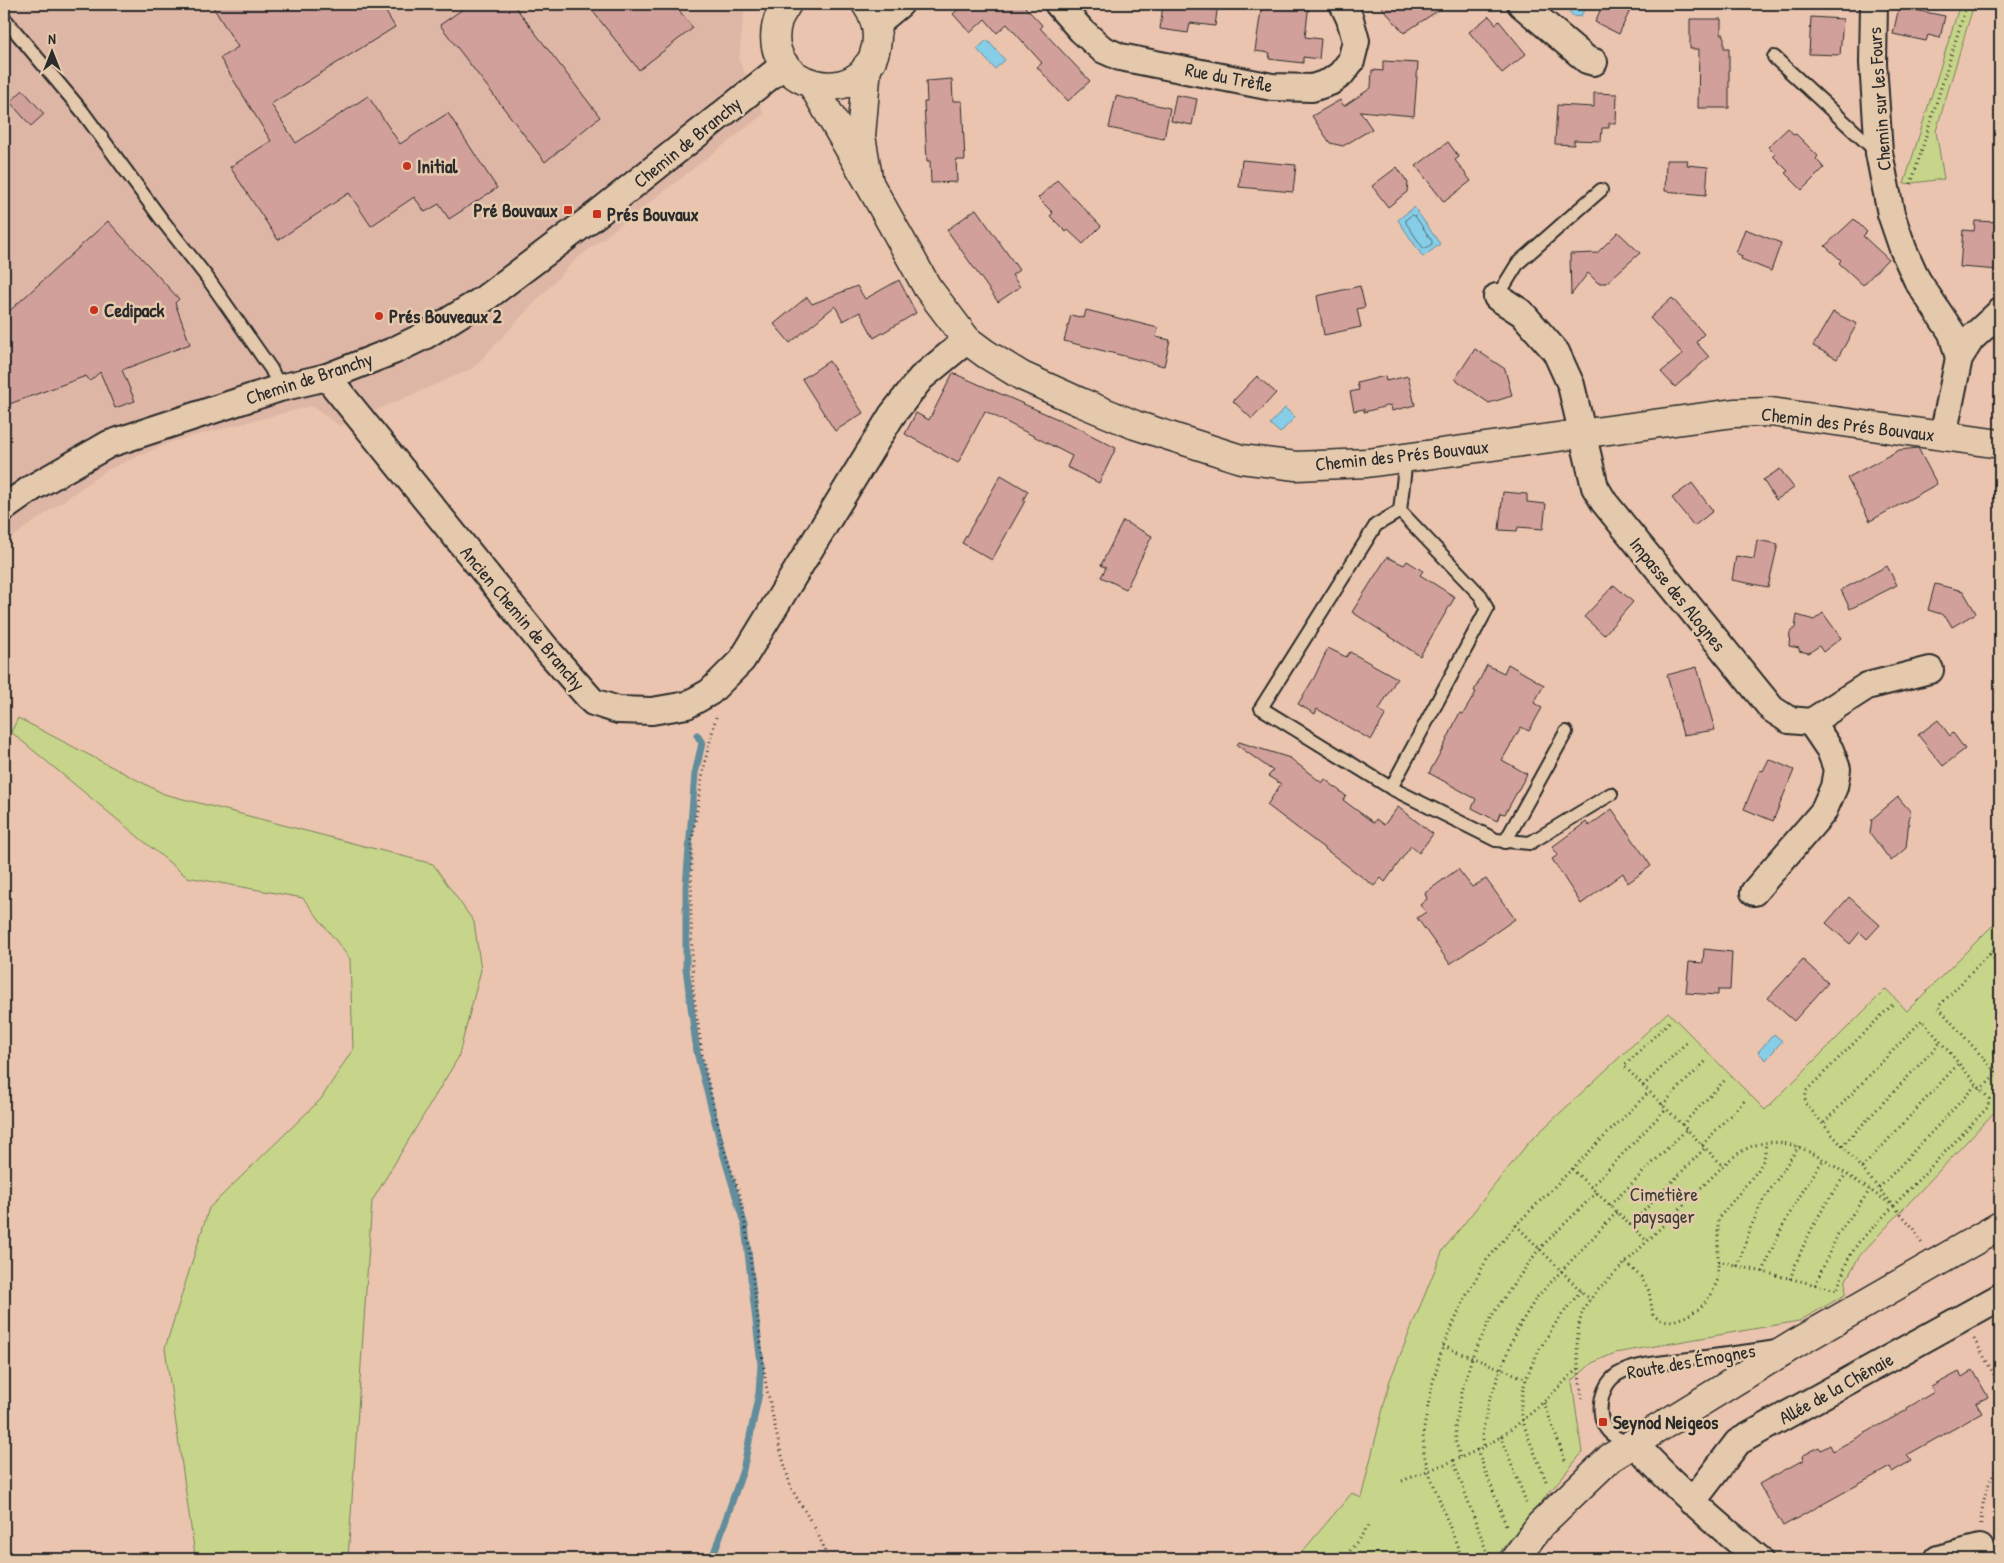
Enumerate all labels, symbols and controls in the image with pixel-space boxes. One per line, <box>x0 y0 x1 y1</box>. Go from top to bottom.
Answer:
street label: Chemin sur les Fours <box>1861 26 1897 172</box>
north arrow <box>28 28 78 78</box>
text: N <box>48 29 56 48</box>
street label: Rue du Trèfle <box>1183 56 1275 98</box>
street label: Chemin de Branchy <box>628 90 746 194</box>
place label: Initial <box>417 153 459 179</box>
marker: Initial <box>401 160 413 172</box>
place label: Pré Bouvaux <box>474 197 558 223</box>
place label: Prés Bouvaux <box>607 201 699 227</box>
marker: Pré Bouvaux <box>562 204 574 216</box>
marker: Prés Bouvaux <box>591 208 603 220</box>
place label: Cedipack <box>104 297 165 324</box>
place label: Prés Bouveaux 2 <box>389 303 502 329</box>
marker: Cedipack <box>88 304 100 316</box>
marker: Prés Bouveaux 2 <box>373 310 385 322</box>
street label: Chemin de Branchy <box>242 345 376 411</box>
street label: Chemin des Prés Bouvaux <box>1760 400 1936 448</box>
street label: Chemin des Prés Bouvaux <box>1314 433 1490 477</box>
street label: Impasse des Alognes <box>1624 531 1732 657</box>
street label: Ancien Chemin de Branchy <box>455 540 591 696</box>
park label: Cimetière paysager <box>1630 1181 1699 1229</box>
street label: Route des Émognes <box>1625 1337 1757 1385</box>
street label: Allée de la Chênaie <box>1774 1346 1898 1430</box>
place label: Seynod Neigeos <box>1613 1409 1719 1436</box>
marker: Seynod Neigeos <box>1597 1416 1609 1428</box>

